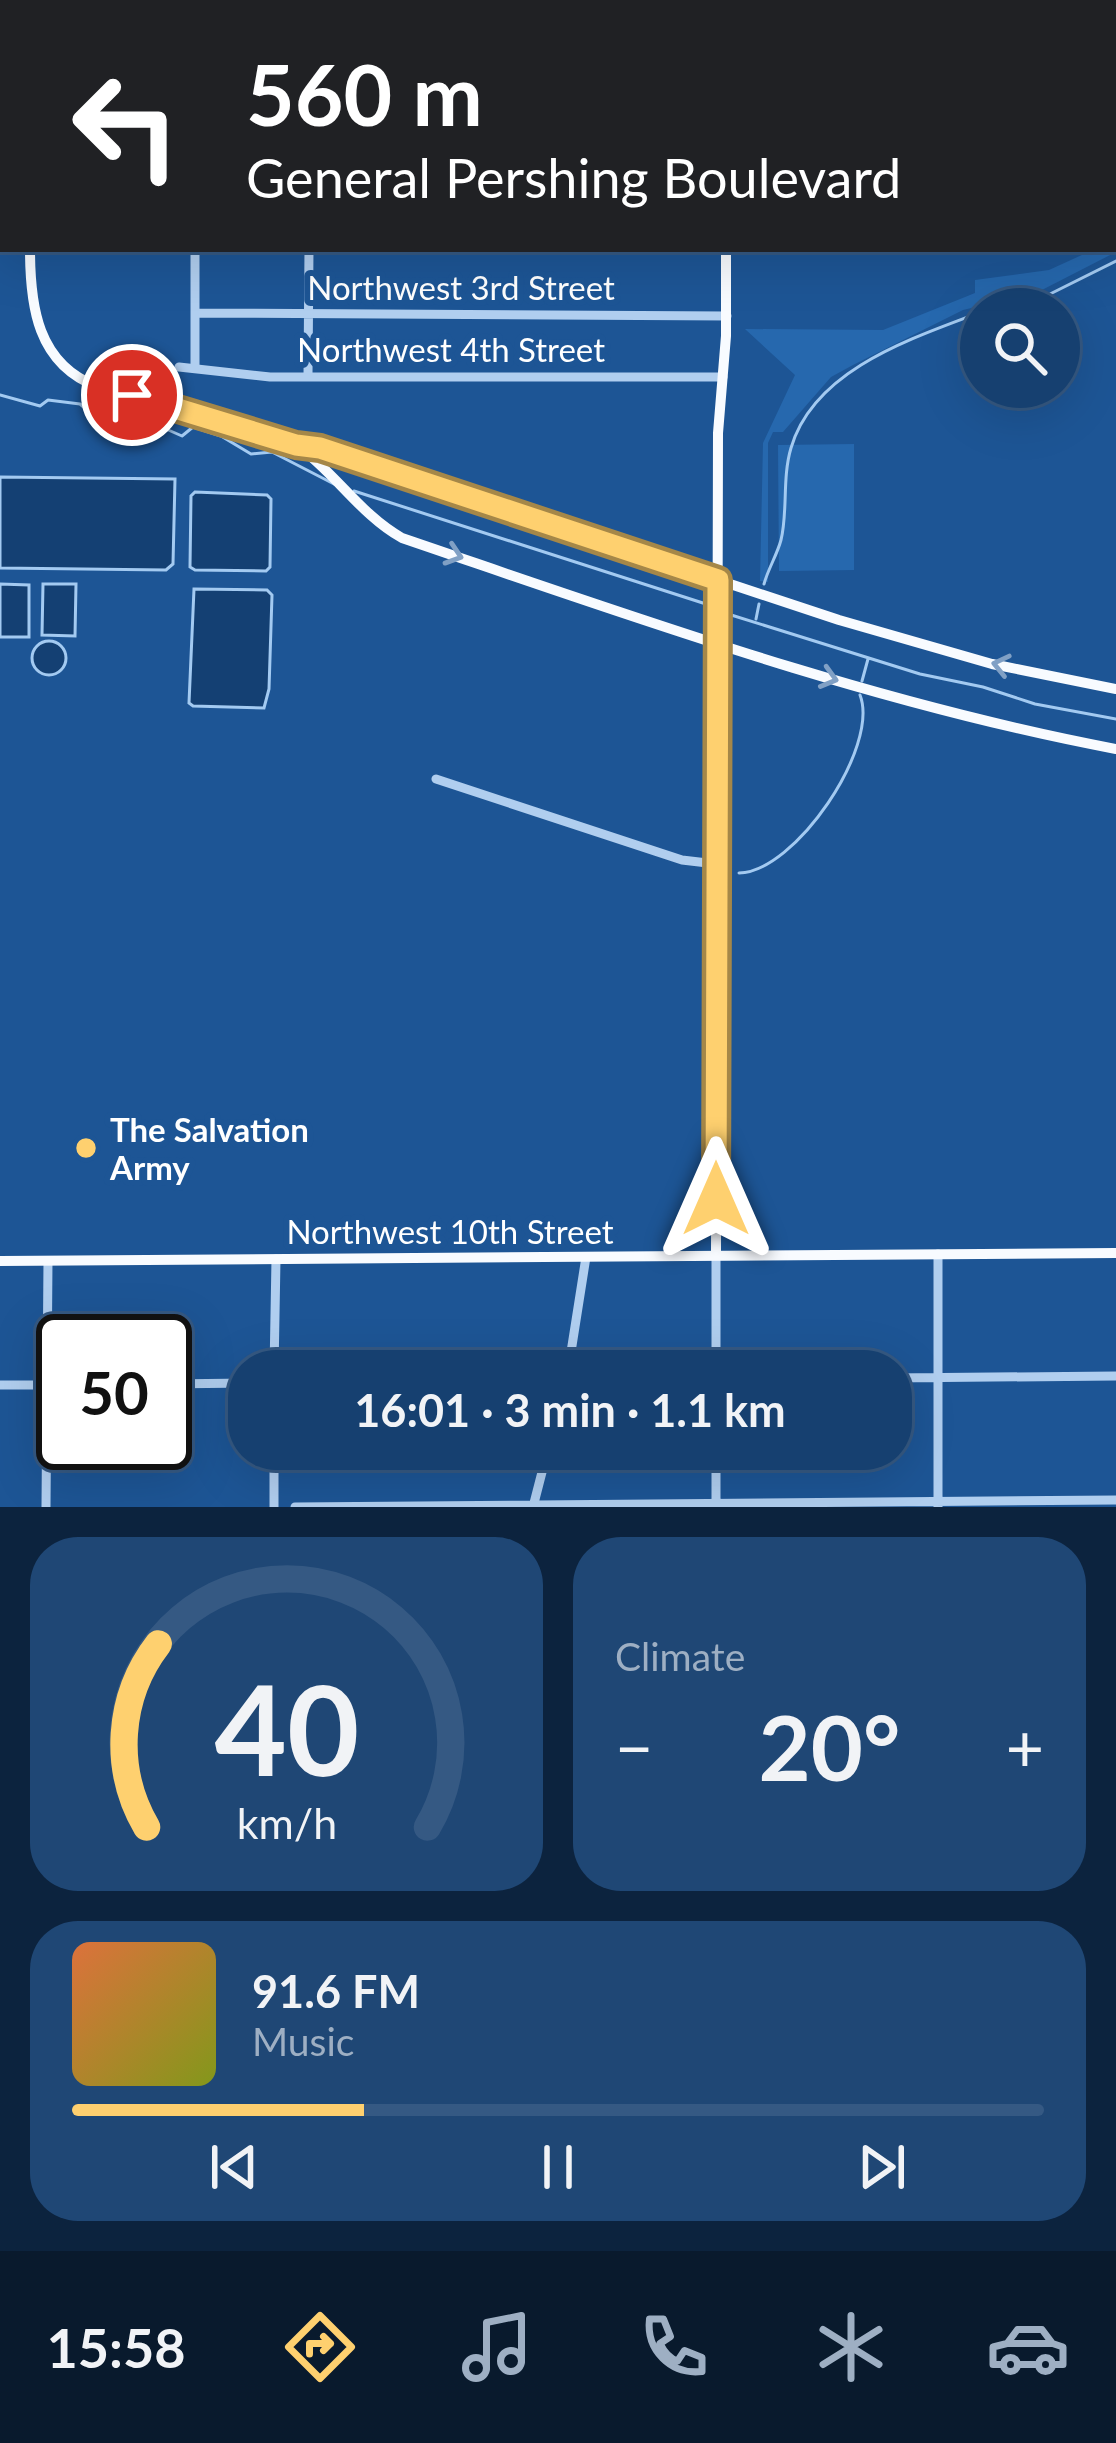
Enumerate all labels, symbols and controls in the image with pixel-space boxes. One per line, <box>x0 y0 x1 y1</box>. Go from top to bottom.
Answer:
text: 560 m <box>246 43 483 144</box>
icon: left <box>48 48 204 204</box>
text: General Pershing Boulevard <box>246 145 901 210</box>
street label: Northwest 3rd Street <box>307 267 615 307</box>
map controls <box>960 288 1080 408</box>
button: search <box>960 288 1080 408</box>
street label: Northwest 4th Street <box>297 329 605 369</box>
pin <box>81 344 183 446</box>
icon: arrive <box>99 362 165 428</box>
one-way arrow <box>442 541 463 565</box>
one-way arrow <box>992 654 1012 679</box>
one-way arrow <box>818 664 839 689</box>
place label: The Salvation Army <box>109 1109 309 1187</box>
marker: The Salvation Army <box>73 1135 99 1161</box>
position arrow <box>653 1136 779 1262</box>
street label: Northwest 10th Street <box>286 1211 614 1251</box>
speed limit sign: 50 <box>36 1314 192 1470</box>
text: 16:01 · 3 min · 1.1 km <box>354 1383 786 1437</box>
text: Climate <box>615 1633 745 1679</box>
text: 40 <box>214 1653 359 1803</box>
text: 20° <box>759 1692 900 1800</box>
text: − <box>615 1707 653 1786</box>
text: + <box>1006 1707 1044 1786</box>
text: km/h <box>236 1797 337 1848</box>
text: 91.6 FM <box>252 1964 420 2018</box>
text: Music <box>252 2018 354 2064</box>
icon: previous <box>201 2134 267 2200</box>
icon: pause <box>525 2134 591 2200</box>
icon: next <box>849 2134 915 2200</box>
icon: directions <box>278 2305 362 2389</box>
icon: music <box>455 2305 539 2389</box>
icon: phone <box>632 2305 716 2389</box>
icon: climate <box>809 2305 893 2389</box>
icon: car <box>986 2305 1070 2389</box>
text: 15:58 <box>46 2315 186 2380</box>

